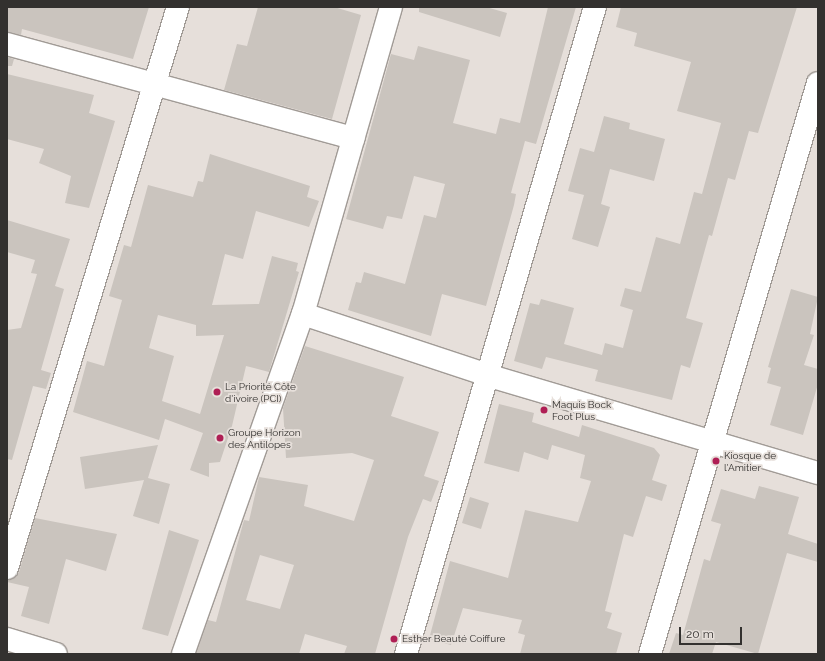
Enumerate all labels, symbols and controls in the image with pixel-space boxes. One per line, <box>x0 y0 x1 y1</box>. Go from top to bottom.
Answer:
place label: La Priorité Côte d'ivoire (PCI) <box>225 380 296 404</box>
marker: La Priorité Côte d'ivoire (PCI) <box>212 387 222 397</box>
place label: Maquis Bock Foot Plus <box>552 398 611 422</box>
marker: Maquis Bock Foot Plus <box>539 405 549 415</box>
place label: Groupe Horizon des Antilopes <box>228 426 301 450</box>
marker: Groupe Horizon des Antilopes <box>215 433 225 443</box>
place label: Kiosque de l'Amitier <box>724 449 776 472</box>
marker: Kiosque de l'Amitier <box>711 456 721 466</box>
scale bar <box>681 619 744 645</box>
text: 20 m <box>686 627 714 641</box>
place label: Esther Beauté Coiffure <box>402 633 506 645</box>
marker: Esther Beauté Coiffure <box>389 634 399 644</box>

